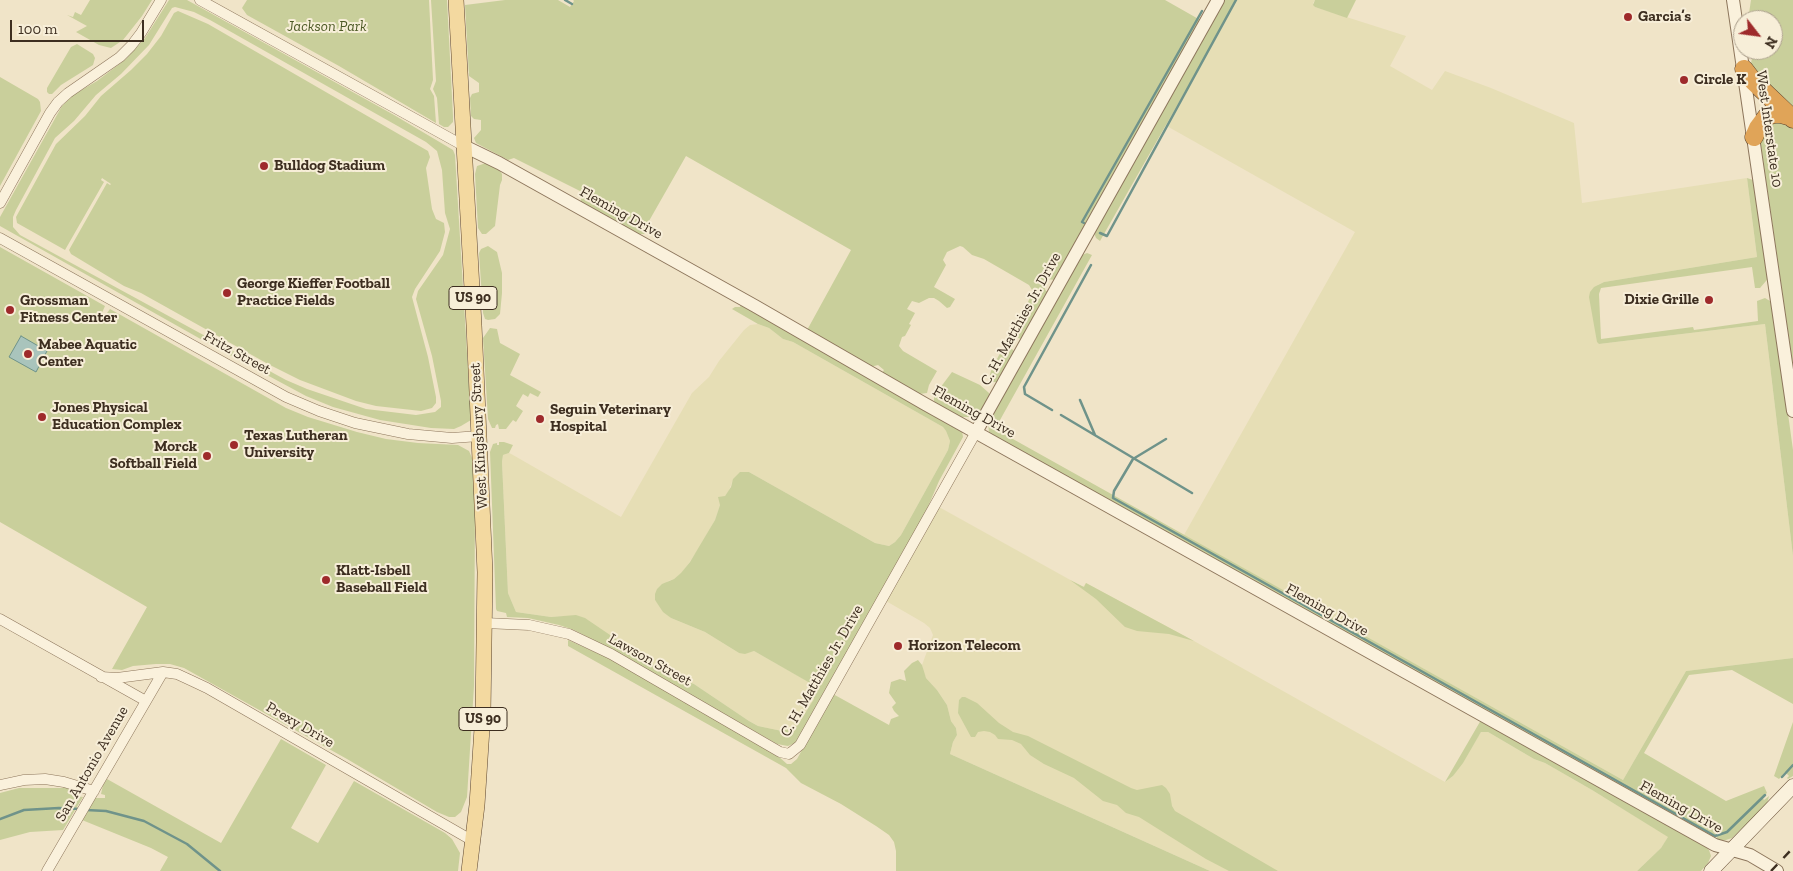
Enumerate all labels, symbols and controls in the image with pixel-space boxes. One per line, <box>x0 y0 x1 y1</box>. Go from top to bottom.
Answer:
place label: Garcia’s <box>1638 8 1691 26</box>
scale bar <box>12 10 146 42</box>
north arrow <box>1733 10 1783 60</box>
marker: Garcia’s <box>1622 11 1634 23</box>
park label: Jackson Park <box>287 18 367 36</box>
text: 100 m <box>18 20 57 38</box>
text: N <box>1761 33 1781 51</box>
street label: West Interstate 10 <box>1752 69 1786 189</box>
place label: Circle K <box>1694 71 1746 89</box>
marker: Circle K <box>1678 74 1690 86</box>
place label: Bulldog Stadium <box>274 157 385 175</box>
marker: Bulldog Stadium <box>258 160 270 172</box>
street label: Fleming Drive <box>576 183 666 243</box>
street label: C. H. Matthies Jr. Drive <box>977 249 1065 389</box>
place label: George Kieffer Football Practice Fields <box>237 275 390 310</box>
road number: US 90 <box>449 286 497 310</box>
marker: George Kieffer Football Practice Fields <box>221 287 233 299</box>
place label: Dixie Grille <box>1624 291 1699 309</box>
place label: Grossman Fitness Center <box>20 292 117 327</box>
marker: Dixie Grille <box>1703 294 1715 306</box>
marker: Grossman Fitness Center <box>4 304 16 316</box>
street label: Fritz Street <box>200 327 274 379</box>
place label: Mabee Aquatic Center <box>38 336 137 371</box>
marker: Mabee Aquatic Center <box>22 348 34 360</box>
street label: West Kingsbury Street <box>466 362 492 510</box>
street label: Fleming Drive <box>929 382 1019 442</box>
place label: Jones Physical Education Complex <box>52 399 182 434</box>
place label: Seguin Veterinary Hospital <box>550 401 671 436</box>
marker: Jones Physical Education Complex <box>36 411 48 423</box>
marker: Seguin Veterinary Hospital <box>534 413 546 425</box>
place label: Texas Lutheran University <box>244 427 348 462</box>
place label: Morck Softball Field <box>109 438 197 473</box>
marker: Texas Lutheran University <box>228 439 240 451</box>
marker: Morck Softball Field <box>201 450 213 462</box>
place label: Klatt-Isbell Baseball Field <box>336 562 427 597</box>
marker: Klatt-Isbell Baseball Field <box>320 574 332 586</box>
street label: Fleming Drive <box>1282 580 1372 640</box>
street label: C. H. Matthies Jr. Drive <box>777 602 867 740</box>
street label: Lawson Street <box>605 630 695 690</box>
place label: Horizon Telecom <box>908 637 1021 655</box>
marker: Horizon Telecom <box>892 640 904 652</box>
street label: Prexy Drive <box>263 698 337 752</box>
street label: San Antonio Avenue <box>52 703 132 825</box>
road number: US 90 <box>459 708 507 731</box>
street label: Fleming Drive <box>1636 777 1726 837</box>

